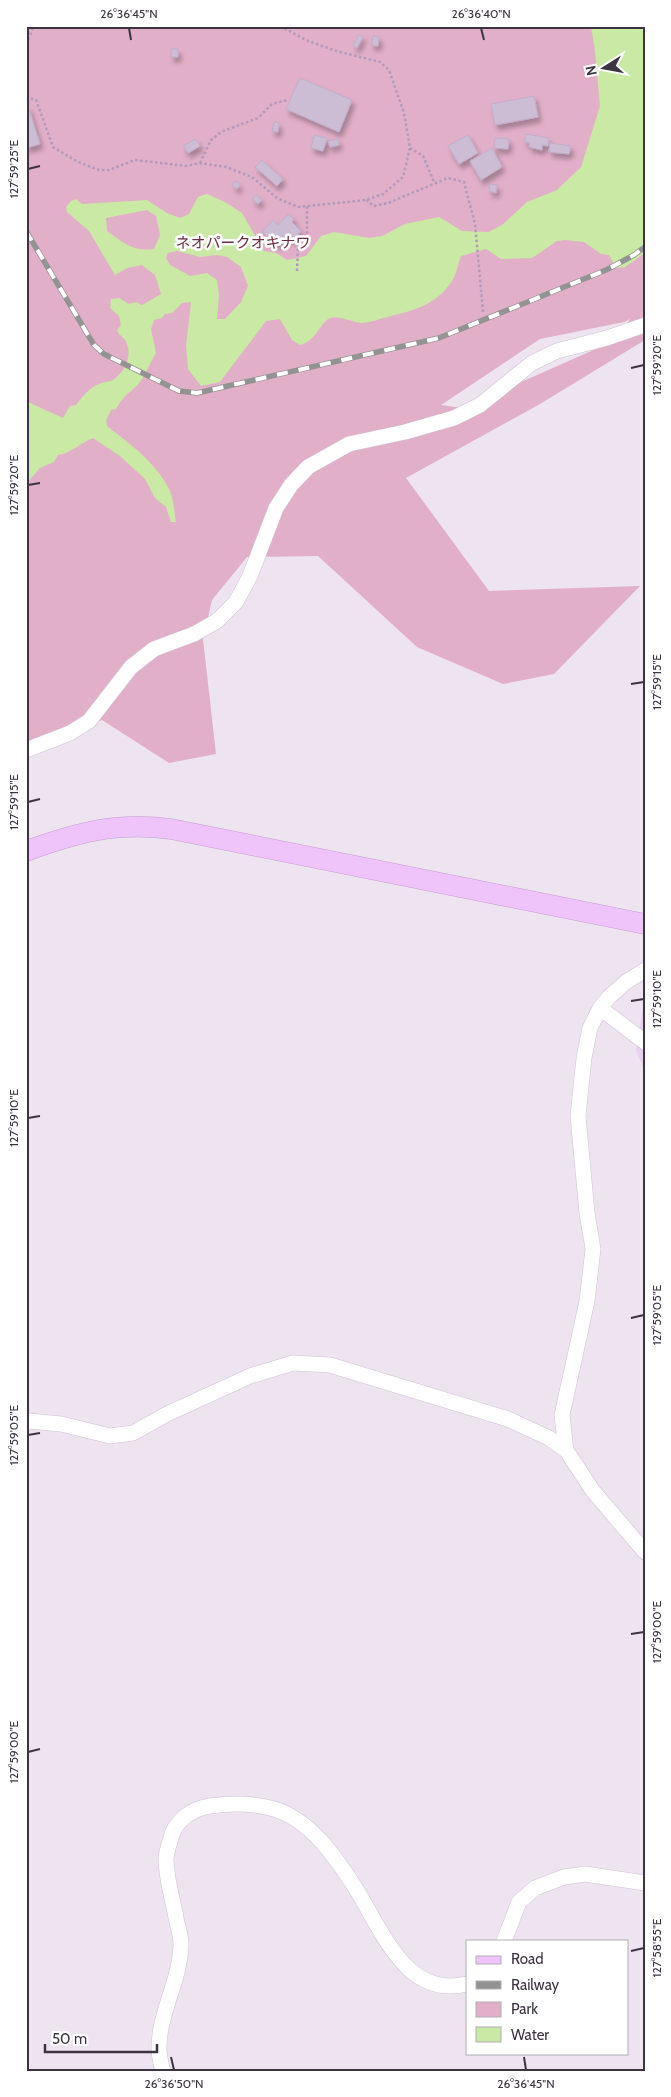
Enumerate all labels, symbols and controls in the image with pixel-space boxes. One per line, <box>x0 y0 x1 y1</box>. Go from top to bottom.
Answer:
text: 26°36'45"N <box>100 6 158 21</box>
text: 26°36'40"N <box>451 6 511 21</box>
north arrow <box>578 42 628 92</box>
text: N <box>581 64 601 77</box>
text: 127°59'25"E <box>6 139 21 198</box>
park label: ネオパークオキナワ <box>175 234 311 252</box>
text: 127°59'20"E <box>649 335 664 395</box>
text: 127°59'20"E <box>6 455 21 515</box>
text: 127°59'15"E <box>649 654 664 710</box>
text: 127°59'15"E <box>6 774 21 830</box>
text: 127°59'10"E <box>649 970 664 1028</box>
text: 127°59'10"E <box>6 1089 21 1147</box>
text: 127°59'05"E <box>649 1284 664 1345</box>
text: 127°59'05"E <box>6 1404 21 1465</box>
text: 127°59'00"E <box>649 1600 664 1663</box>
text: 127°59'00"E <box>6 1720 21 1783</box>
text: 127°58'55"E <box>649 1918 664 1978</box>
legend <box>466 1940 628 2054</box>
text: Road <box>511 1950 544 1968</box>
text: Railway <box>511 1976 560 1994</box>
text: Park <box>511 2000 538 2018</box>
scale bar <box>45 2022 158 2054</box>
text: Water <box>511 2026 549 2044</box>
text: 50 m <box>52 2030 87 2048</box>
text: 26°36'50"N <box>144 2076 204 2091</box>
text: 26°36'45"N <box>497 2076 555 2091</box>

